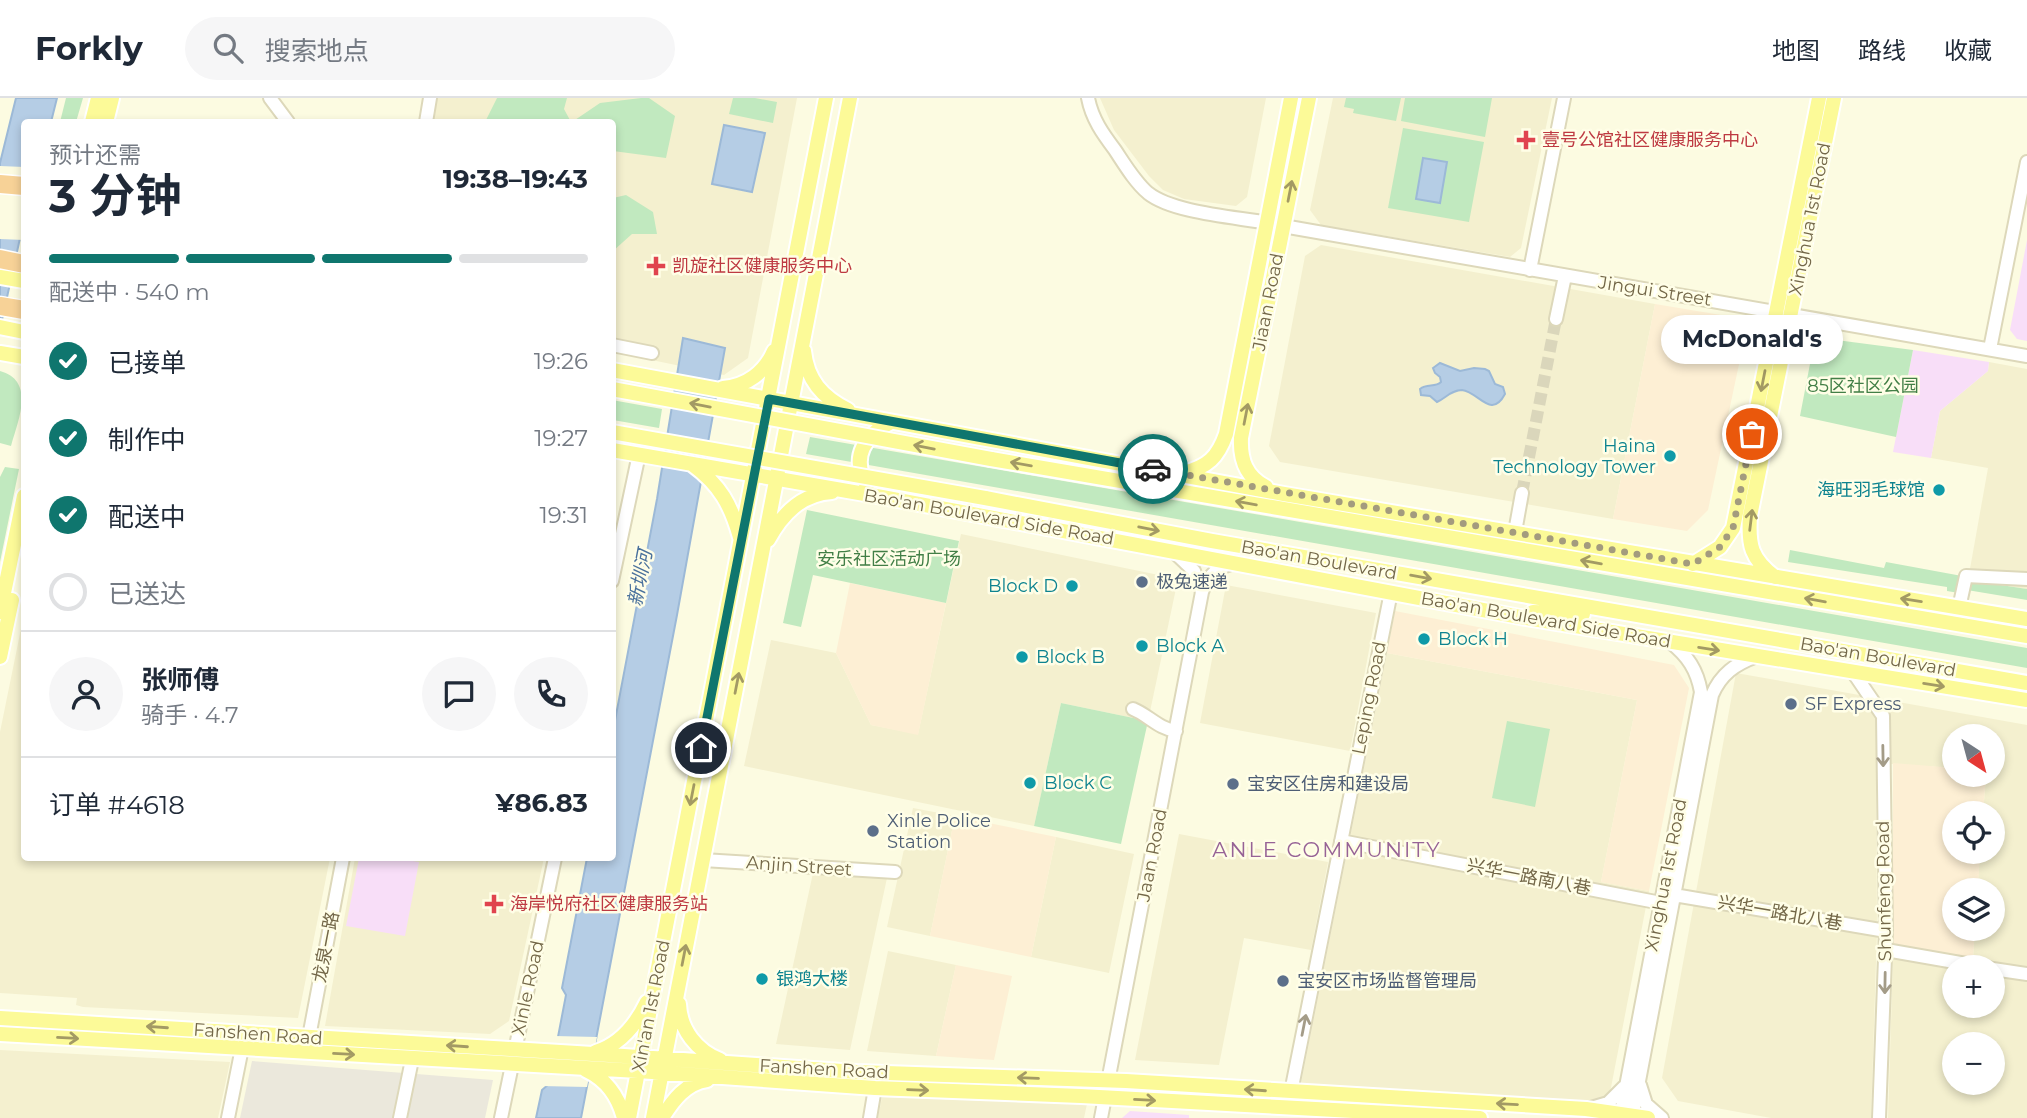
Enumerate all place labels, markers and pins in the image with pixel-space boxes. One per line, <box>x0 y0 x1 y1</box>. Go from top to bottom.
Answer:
place label: 壹号公馆社区健康服务中心 <box>1542 129 1758 151</box>
marker: 壹号公馆社区健康服务中心 <box>1516 130 1536 150</box>
place label: 凯旋社区健康服务中心 <box>672 255 852 277</box>
marker: 凯旋社区健康服务中心 <box>646 256 666 276</box>
callout: McDonald's <box>1661 315 1843 364</box>
pin <box>1722 404 1782 464</box>
place label: Haina Technology Tower <box>1493 435 1656 478</box>
marker: Haina Technology Tower <box>1662 448 1678 464</box>
place label: 海旺羽毛球馆 <box>1817 479 1925 501</box>
marker: 海旺羽毛球馆 <box>1931 482 1947 498</box>
place label: 极兔速递 <box>1156 571 1228 593</box>
marker: 极兔速递 <box>1134 574 1150 590</box>
place label: Block D <box>988 575 1058 597</box>
marker: Block D <box>1064 578 1080 594</box>
place label: Block H <box>1438 628 1508 650</box>
marker: Block H <box>1416 631 1432 647</box>
place label: Block A <box>1156 635 1224 657</box>
marker: Block A <box>1134 638 1150 654</box>
place label: Block B <box>1036 646 1105 668</box>
marker: Block B <box>1014 649 1030 665</box>
place label: SF Express <box>1805 693 1901 715</box>
marker: SF Express <box>1783 696 1799 712</box>
pin <box>671 718 731 778</box>
place label: Block C <box>1044 772 1112 794</box>
place label: 宝安区住房和建设局 <box>1247 773 1409 795</box>
marker: Block C <box>1022 775 1038 791</box>
marker: 宝安区住房和建设局 <box>1225 776 1241 792</box>
place label: Xinle Police Station <box>887 810 991 853</box>
marker: Xinle Police Station <box>865 823 881 839</box>
place label: 海岸悦府社区健康服务站 <box>510 893 708 915</box>
marker: 海岸悦府社区健康服务站 <box>484 894 504 914</box>
place label: 银鸿大楼 <box>776 968 848 990</box>
place label: 宝安区市场监督管理局 <box>1297 970 1477 992</box>
marker: 银鸿大楼 <box>754 971 770 987</box>
marker: 宝安区市场监督管理局 <box>1275 973 1291 989</box>

